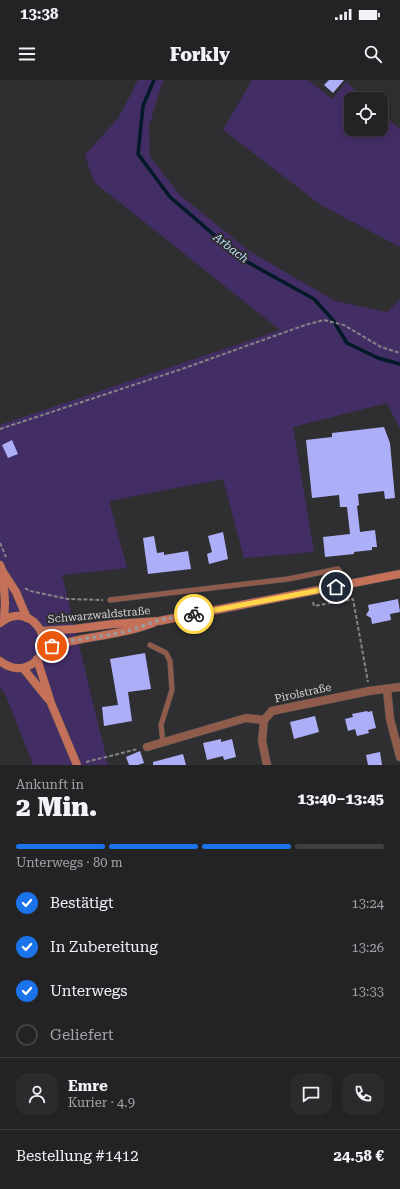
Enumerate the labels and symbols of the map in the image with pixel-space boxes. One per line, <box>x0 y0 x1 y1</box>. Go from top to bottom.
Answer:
water label: Arbach <box>210 229 251 266</box>
pin <box>319 570 353 604</box>
courier <box>174 594 214 634</box>
street label: Schwarzwaldstraße <box>47 604 151 626</box>
pin <box>35 629 69 663</box>
street label: Pirolstraße <box>273 681 333 705</box>

